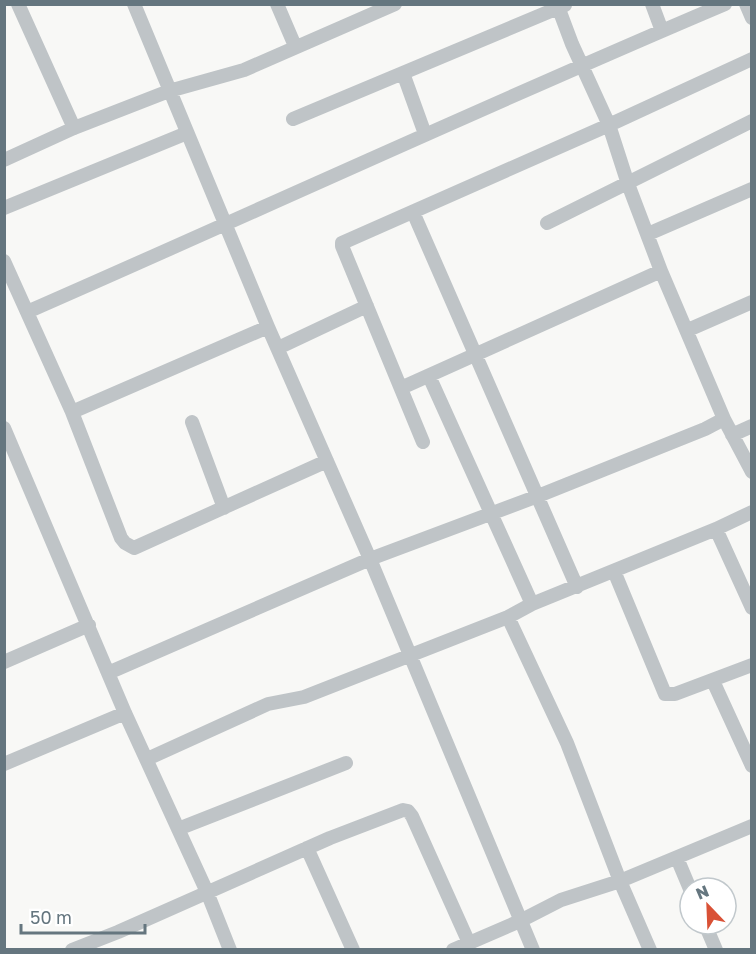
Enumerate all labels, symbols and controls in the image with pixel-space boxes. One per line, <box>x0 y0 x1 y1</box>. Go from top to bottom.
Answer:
north arrow <box>678 876 738 936</box>
text: N <box>693 881 712 904</box>
scale bar <box>21 897 146 935</box>
text: 50 m <box>30 906 72 928</box>

